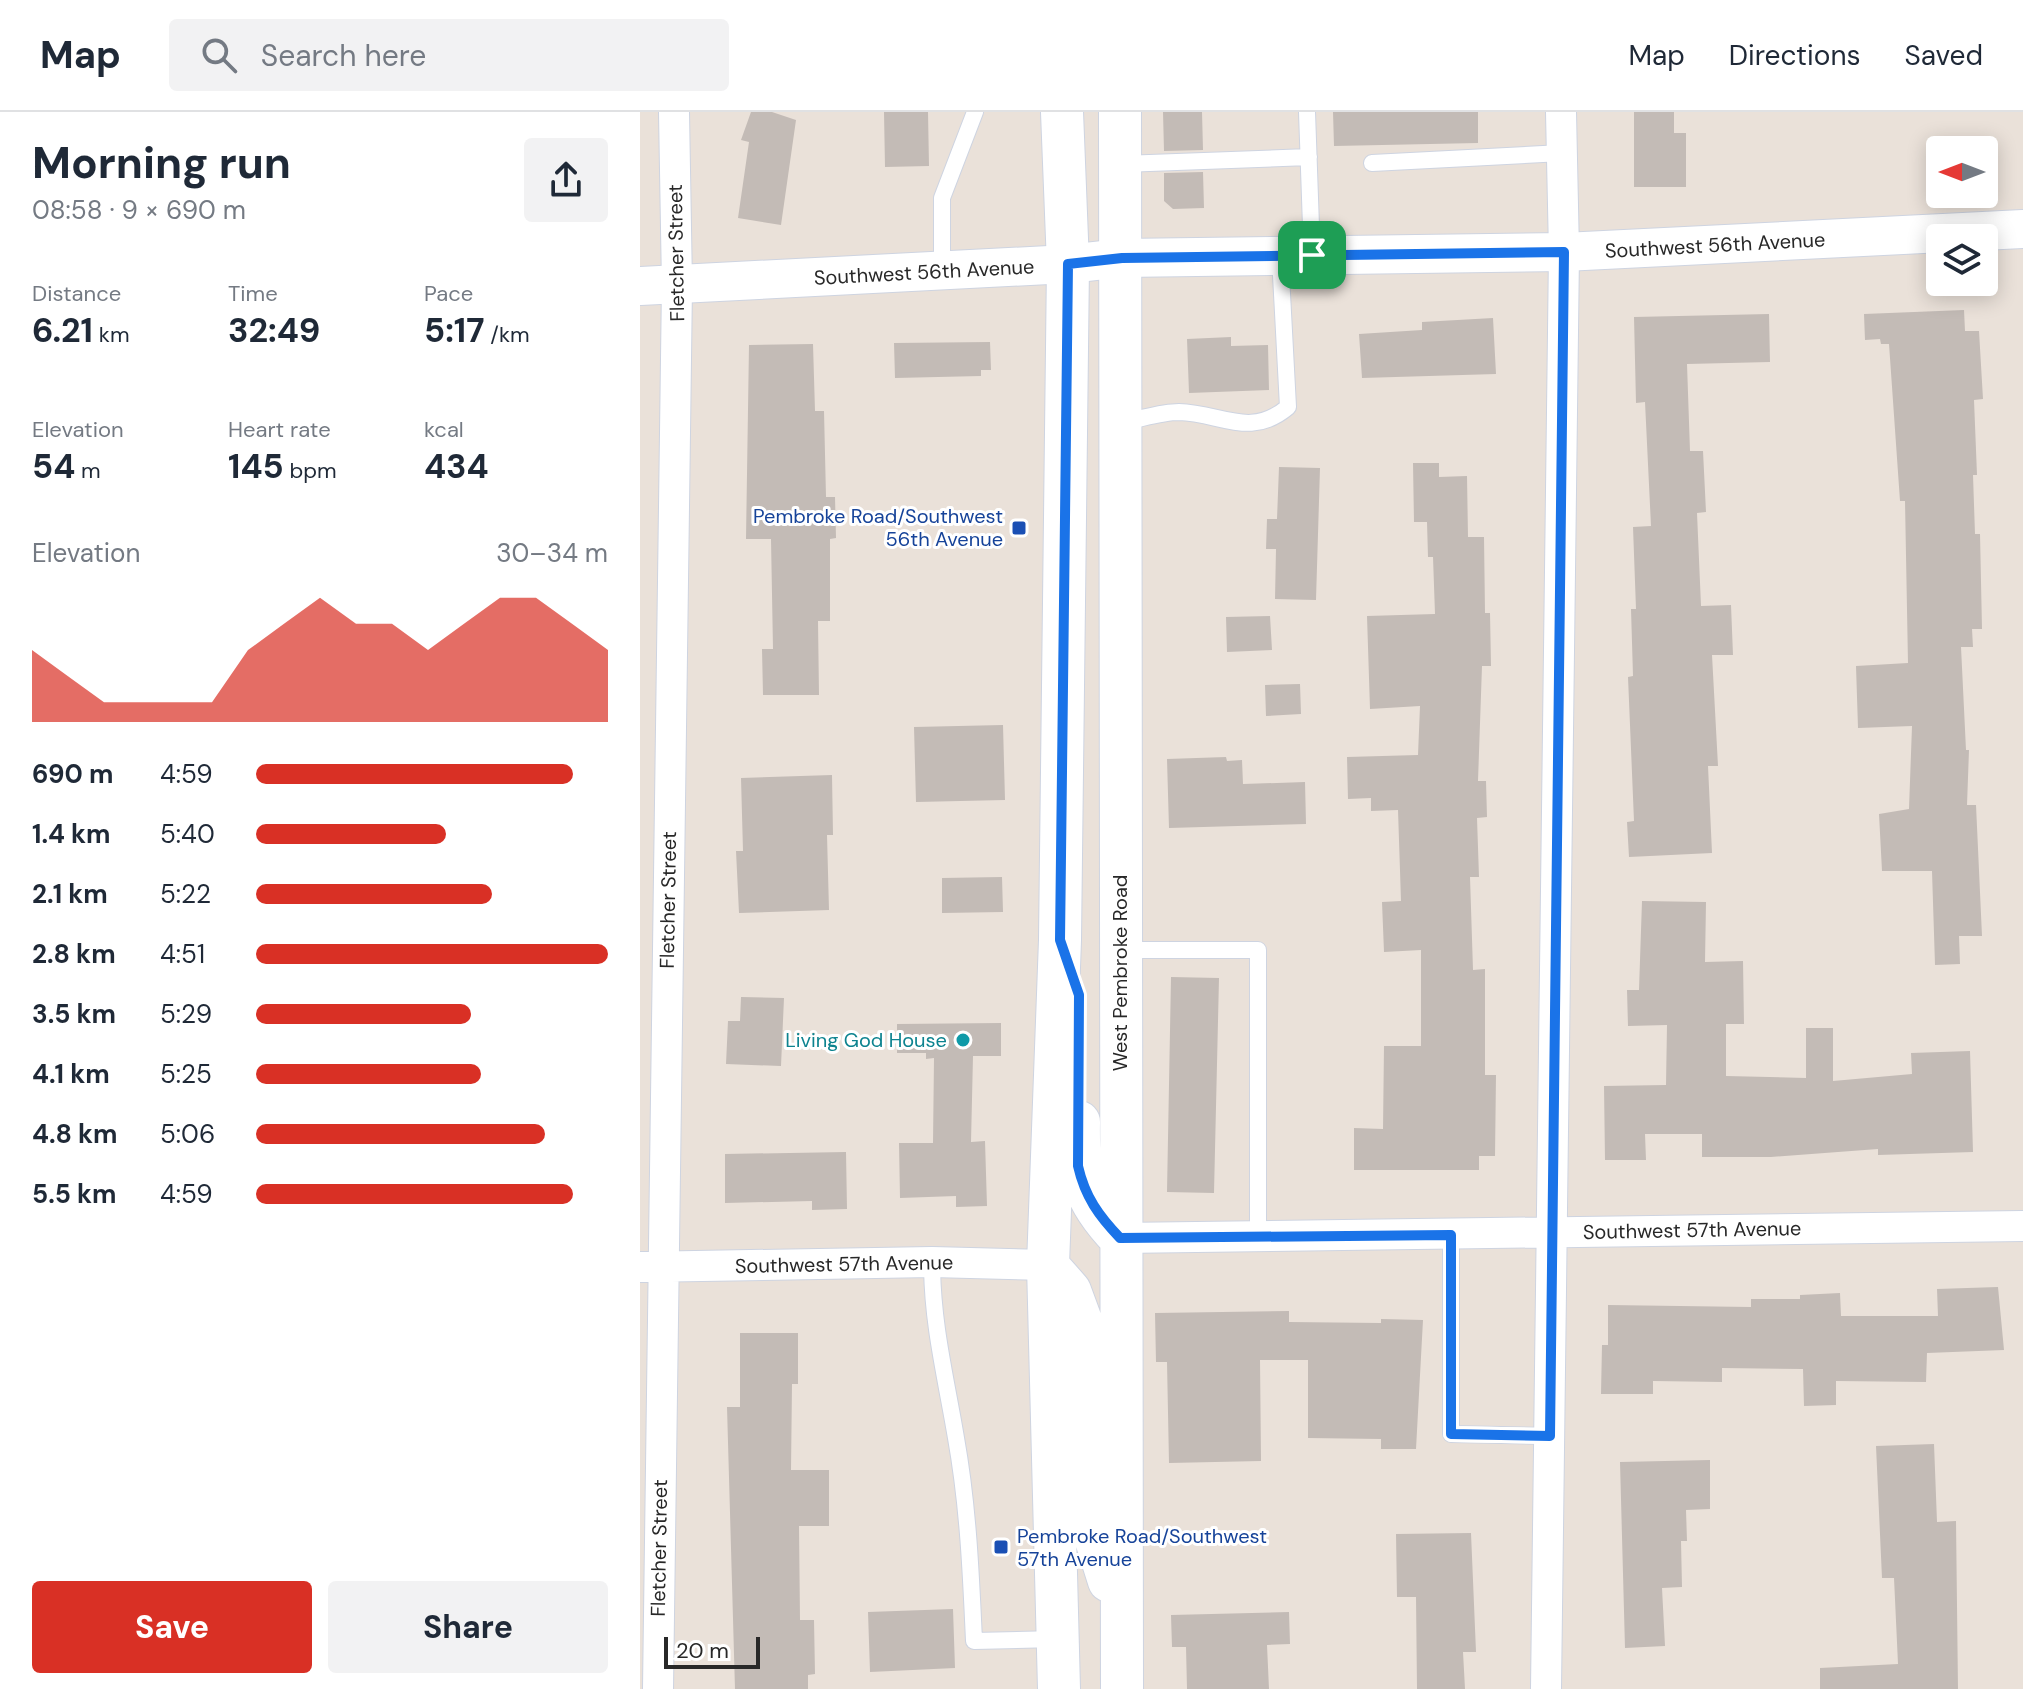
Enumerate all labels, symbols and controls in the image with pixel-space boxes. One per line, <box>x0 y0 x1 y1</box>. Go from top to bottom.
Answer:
search box <box>169 19 729 91</box>
text: Map <box>40 30 121 80</box>
icon: search <box>197 33 241 77</box>
text: Search here <box>261 36 426 75</box>
text: Map <box>1628 37 1685 74</box>
text: Directions <box>1729 37 1861 74</box>
text: Saved <box>1905 37 1983 74</box>
text: Morning run <box>32 134 291 192</box>
north arrow <box>1926 136 1998 208</box>
map controls <box>1926 136 1998 296</box>
button: share <box>524 138 608 222</box>
street label: Fletcher Street <box>662 184 690 322</box>
text: 08:58 · 9 × 690 m <box>32 193 246 227</box>
pin <box>1278 221 1346 289</box>
button: layers <box>1926 224 1998 296</box>
street label: Southwest 56th Avenue <box>1604 226 1826 264</box>
icon: arrive <box>1290 233 1334 277</box>
street label: Southwest 56th Avenue <box>813 253 1035 291</box>
text: Distance <box>32 279 121 308</box>
text: Time <box>228 279 278 308</box>
text: Pace <box>424 279 473 308</box>
text: 6.21 <box>32 308 93 353</box>
text: 32:49 <box>228 308 320 353</box>
text: 5:17 <box>424 308 484 353</box>
text: km <box>93 320 130 349</box>
text: /km <box>484 320 530 349</box>
text: Elevation <box>32 415 124 444</box>
text: Heart rate <box>228 415 331 444</box>
text: kcal <box>424 415 464 444</box>
text: 54 <box>32 444 75 489</box>
text: 145 <box>228 444 284 489</box>
text: 434 <box>424 444 489 489</box>
text: m <box>75 456 101 485</box>
text: bpm <box>284 456 337 485</box>
place label: Pembroke Road/Southwest 56th Avenue <box>753 503 1003 552</box>
marker: Pembroke Road/Southwest 56th Avenue <box>1010 519 1028 537</box>
text: Elevation <box>32 536 140 570</box>
text: 30–34 m <box>496 536 608 570</box>
text: 690 m <box>32 757 113 791</box>
text: 4:59 <box>160 757 212 791</box>
text: 1.4 km <box>32 817 111 851</box>
text: 5:40 <box>160 817 215 851</box>
street label: Fletcher Street <box>654 831 682 969</box>
street label: West Pembroke Road <box>1107 875 1133 1071</box>
text: 2.1 km <box>32 877 108 911</box>
text: 5:22 <box>160 877 211 911</box>
text: 2.8 km <box>32 937 116 971</box>
text: 4:51 <box>160 937 205 971</box>
text: 3.5 km <box>32 997 116 1031</box>
text: 5:29 <box>160 997 212 1031</box>
place label: Living God House <box>785 1027 947 1053</box>
marker: Living God House <box>954 1031 972 1049</box>
text: 4.1 km <box>32 1057 110 1091</box>
text: 5:25 <box>160 1057 212 1091</box>
text: 4.8 km <box>32 1117 118 1151</box>
text: 5:06 <box>160 1117 215 1151</box>
text: 5.5 km <box>32 1177 117 1211</box>
text: 4:59 <box>160 1177 212 1211</box>
street label: Southwest 57th Avenue <box>1583 1215 1801 1245</box>
street label: Southwest 57th Avenue <box>735 1249 953 1279</box>
street label: Fletcher Street <box>645 1479 673 1617</box>
place label: Pembroke Road/Southwest 57th Avenue <box>1017 1523 1267 1572</box>
marker: Pembroke Road/Southwest 57th Avenue <box>992 1538 1010 1556</box>
button: Save <box>32 1581 312 1673</box>
button: Share <box>328 1581 608 1673</box>
scale bar <box>664 1633 760 1669</box>
text: 20 m <box>676 1636 729 1665</box>

